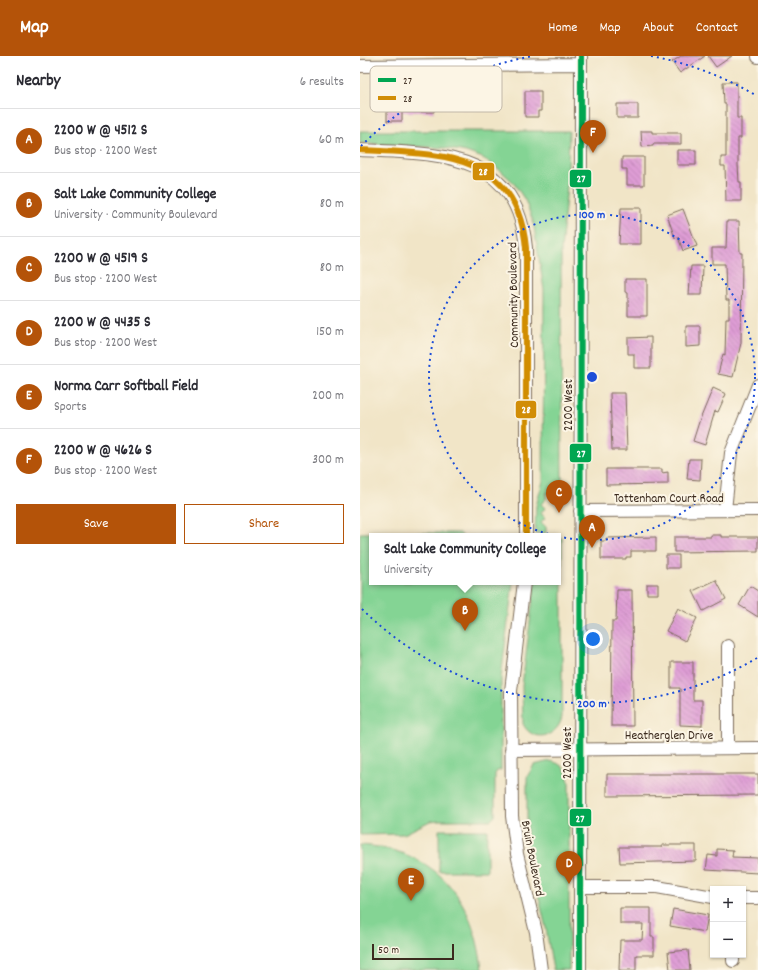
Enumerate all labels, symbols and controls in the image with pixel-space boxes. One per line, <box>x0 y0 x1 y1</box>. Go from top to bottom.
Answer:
text: Map <box>20 15 49 42</box>
text: Home <box>548 18 577 38</box>
text: Map <box>599 18 621 38</box>
text: About <box>643 18 674 38</box>
text: Contact <box>696 18 738 38</box>
legend <box>370 66 502 112</box>
text: Nearby <box>16 70 60 94</box>
text: 6 results <box>300 73 344 92</box>
text: 27 <box>403 74 412 90</box>
text: 28 <box>403 92 412 108</box>
text: 2200 W @ 4512 S <box>54 120 147 142</box>
pin: F <box>580 120 606 153</box>
text: A <box>25 131 33 150</box>
text: 60 m <box>319 131 344 150</box>
text: Bus stop · 2200 West <box>54 142 157 161</box>
line badge: 28 <box>472 162 495 181</box>
text: 28 <box>478 165 488 181</box>
line badge: 27 <box>569 169 592 188</box>
text: 27 <box>576 172 586 188</box>
text: Salt Lake Community College <box>54 184 216 206</box>
text: B <box>26 195 32 214</box>
text: 80 m <box>320 195 344 214</box>
text: University · Community Boulevard <box>54 206 217 225</box>
text: 100 m <box>579 207 605 224</box>
street label: Community Boulevard <box>504 242 525 348</box>
text: 2200 W @ 4519 S <box>54 248 148 270</box>
text: C <box>26 259 32 278</box>
text: 80 m <box>320 259 344 278</box>
text: Bus stop · 2200 West <box>54 270 157 289</box>
text: 2200 W @ 4435 S <box>54 312 151 334</box>
text: D <box>26 323 32 342</box>
text: 150 m <box>316 323 344 342</box>
text: Bus stop · 2200 West <box>54 334 157 353</box>
centre of rings <box>585 370 599 384</box>
text: Norma Carr Softball Field <box>54 376 198 398</box>
street label: 2200 West <box>560 379 579 431</box>
text: E <box>26 387 32 406</box>
text: 200 m <box>312 387 344 406</box>
text: Sports <box>54 398 87 417</box>
line badge: 28 <box>515 400 537 419</box>
text: 28 <box>521 403 531 419</box>
text: 2200 W @ 4626 S <box>54 440 152 462</box>
line badge: 27 <box>569 443 592 463</box>
text: 27 <box>576 447 586 463</box>
text: F <box>26 451 32 470</box>
text: 300 m <box>312 451 344 470</box>
text: Bus stop · 2200 West <box>54 462 157 481</box>
pin: C <box>546 480 572 513</box>
street label: Tottenham Court Road <box>614 490 724 509</box>
button: Save <box>16 504 176 544</box>
button: Share <box>184 504 344 544</box>
pin: A <box>579 515 605 548</box>
popup <box>369 533 561 585</box>
text: Salt Lake Community College <box>384 539 546 561</box>
text: University <box>384 561 432 580</box>
pin: B <box>452 598 478 631</box>
your location <box>583 629 603 649</box>
text: 200 m <box>577 696 607 713</box>
street label: 2200 West <box>559 727 578 779</box>
street label: Heatherglen Drive <box>625 727 713 746</box>
line badge: 27 <box>569 808 592 827</box>
text: 27 <box>575 812 585 828</box>
street label: Bruin Boulevard <box>515 819 548 898</box>
pin: D <box>556 851 582 884</box>
pin: E <box>398 868 424 901</box>
map controls <box>710 886 746 958</box>
button: + <box>710 886 746 922</box>
button: − <box>710 922 746 958</box>
scale bar <box>372 942 454 961</box>
text: 50 m <box>378 943 399 959</box>

